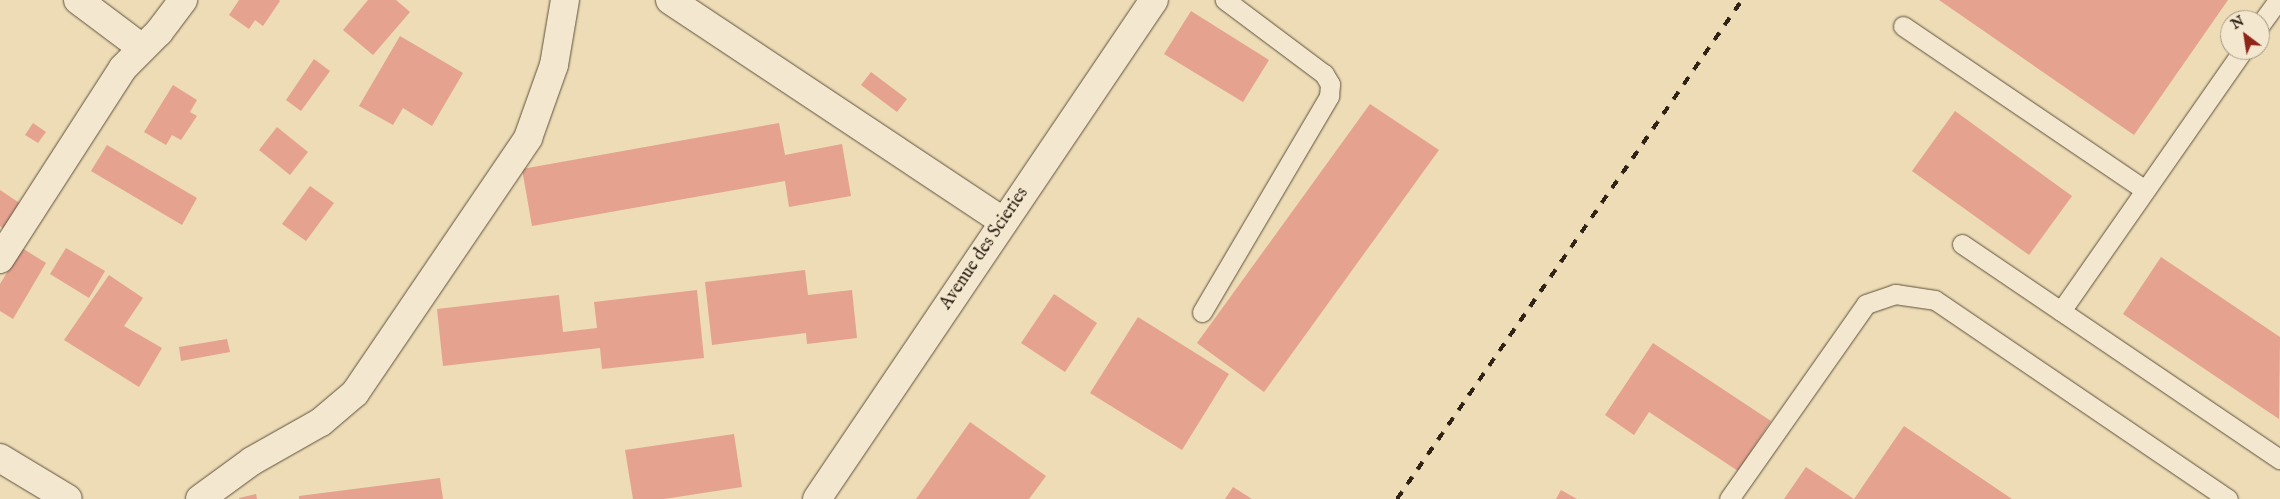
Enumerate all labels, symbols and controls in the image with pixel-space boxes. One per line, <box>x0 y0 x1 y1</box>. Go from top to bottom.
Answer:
north arrow <box>2220 10 2270 60</box>
text: N <box>2228 12 2248 34</box>
street label: Avenue des Scieries <box>936 184 1034 314</box>

